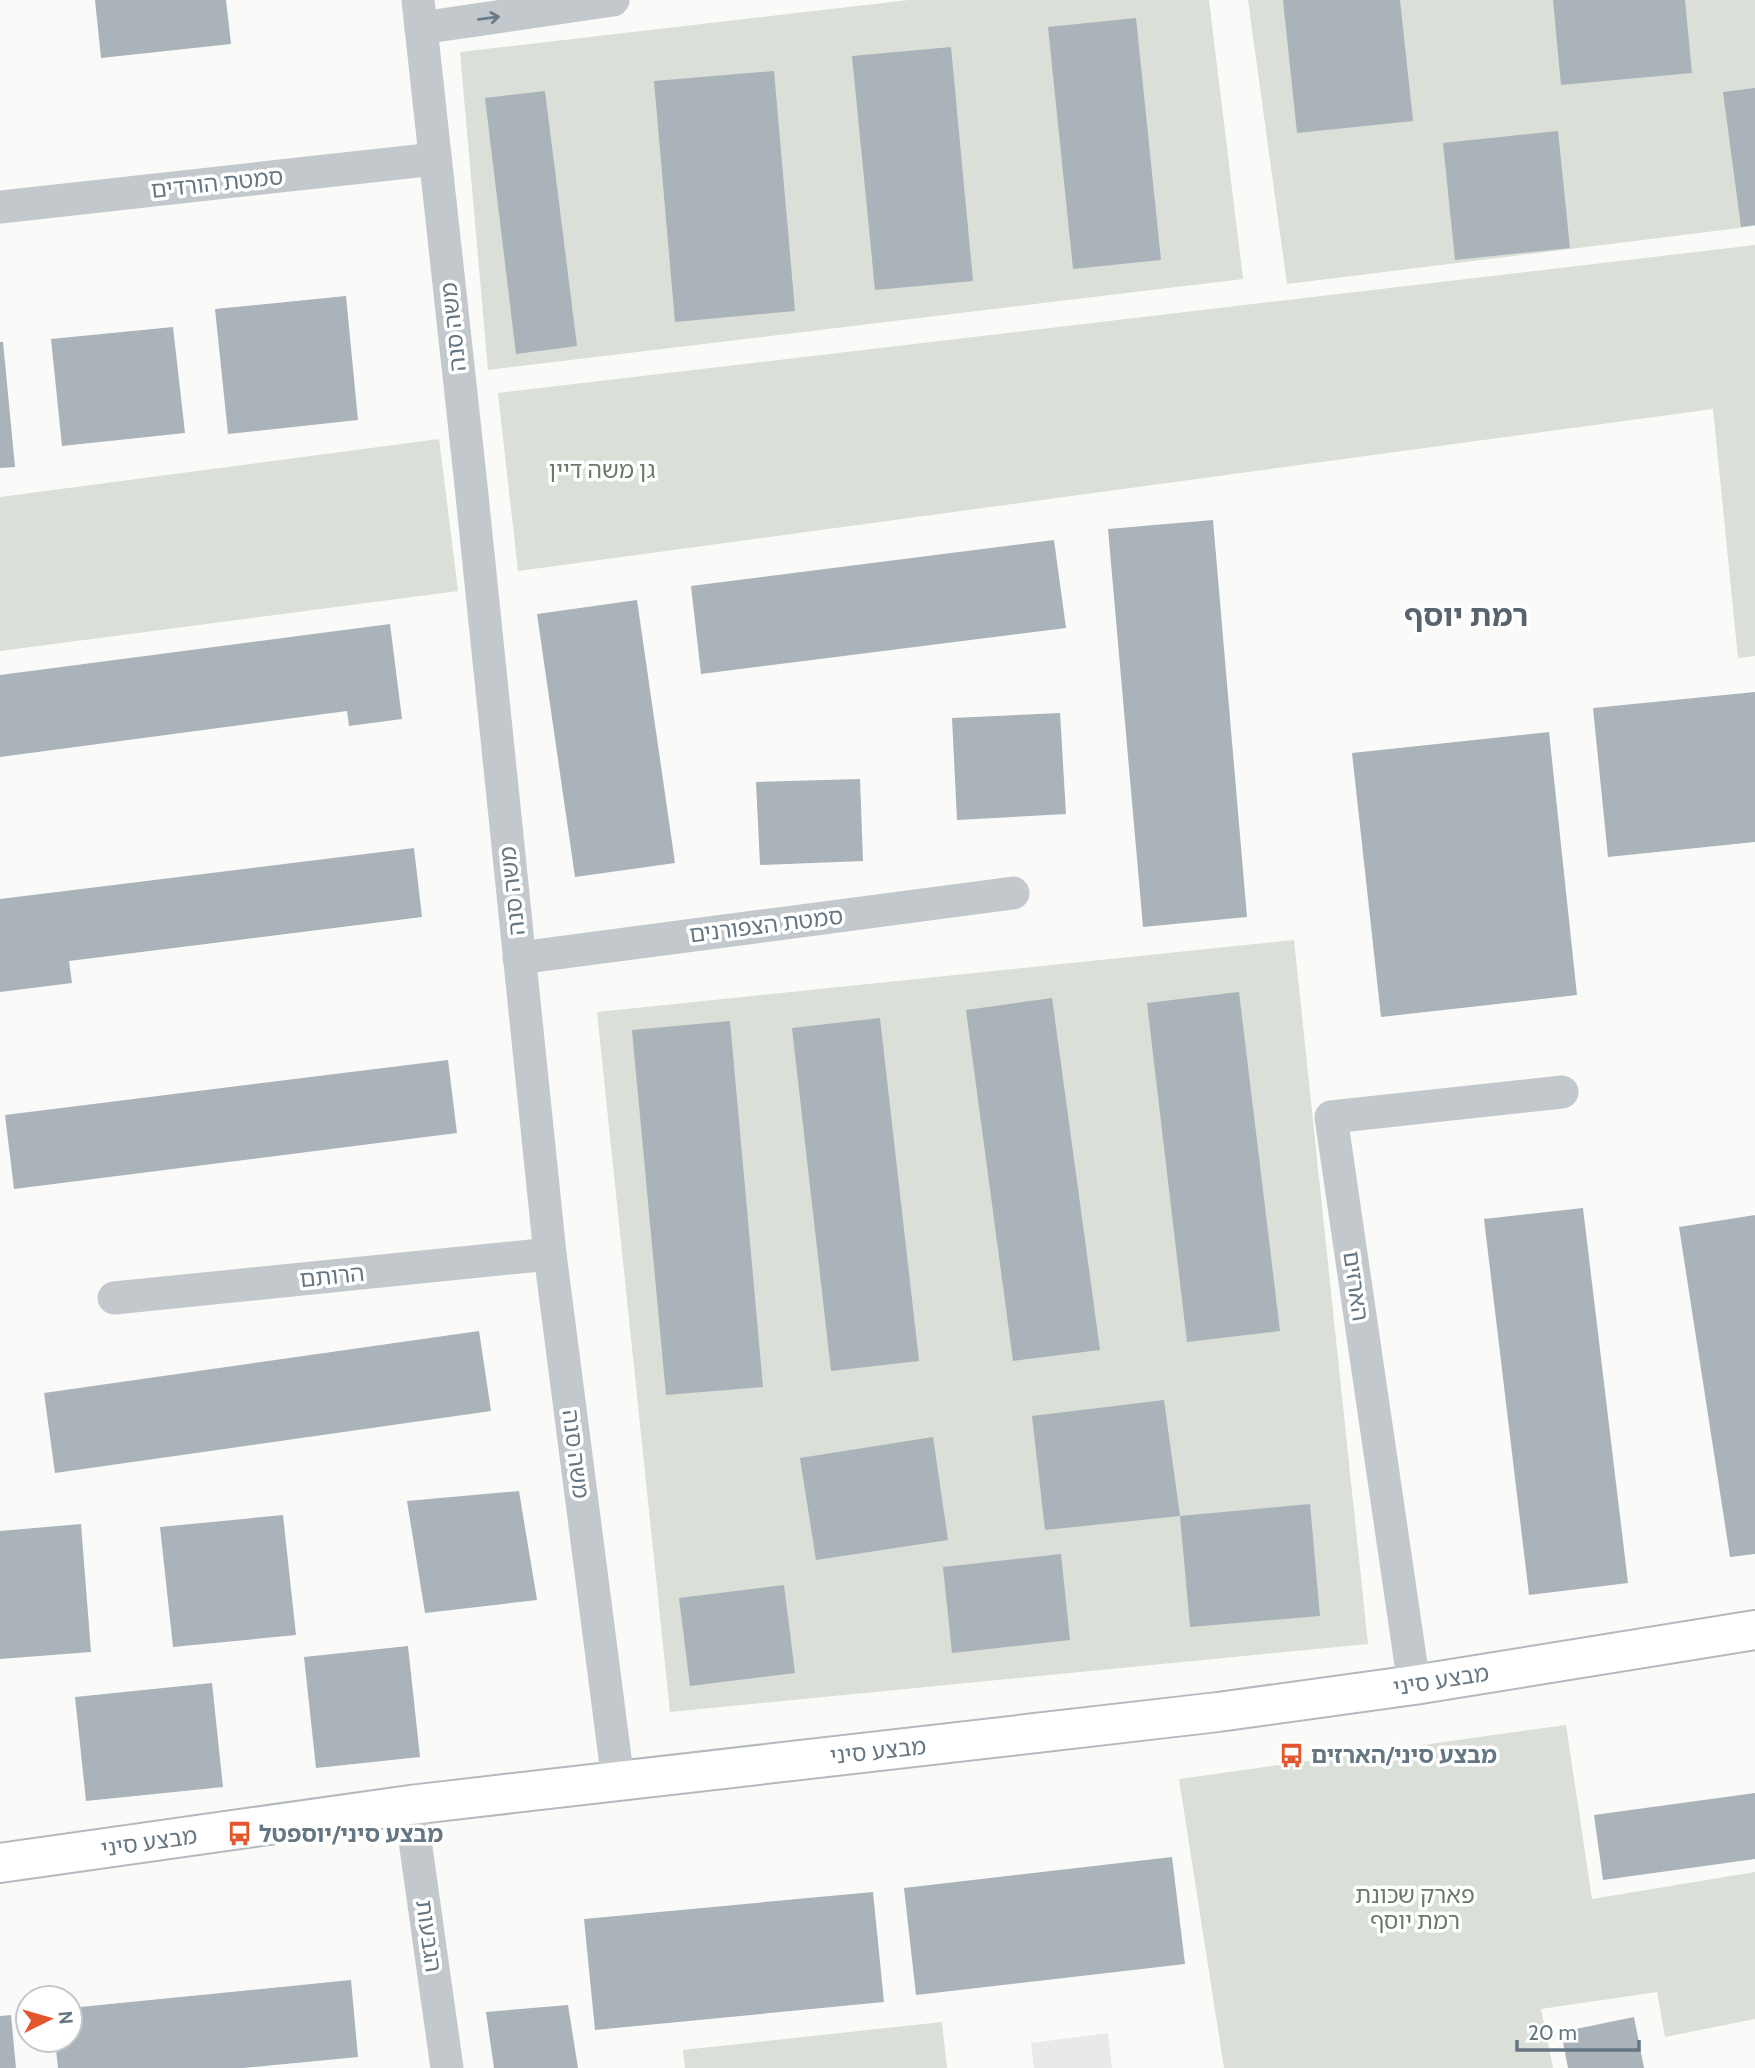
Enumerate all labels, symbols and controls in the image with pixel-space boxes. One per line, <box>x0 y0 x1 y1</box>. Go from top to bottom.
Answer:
one-way arrow <box>477 11 500 24</box>
street label: סמטת הורדים <box>149 162 285 204</box>
street label: משה סנה <box>434 281 472 373</box>
park label: גן משה דיין <box>549 456 656 484</box>
district label: רמת יוסף <box>1404 597 1528 634</box>
street label: משה סנה <box>493 845 531 937</box>
street label: סמטת הצפורנים <box>687 902 845 948</box>
street label: הארזים <box>1337 1249 1375 1323</box>
street label: הרותם <box>298 1259 366 1293</box>
street label: משה סנה <box>557 1408 595 1500</box>
street label: מבצע סיני <box>1391 1659 1491 1701</box>
street label: מבצע סיני <box>828 1732 928 1770</box>
bus stop icon: מבצע סיני/הארזים <box>1277 1741 1305 1769</box>
place label: מבצע סיני/הארזים <box>1311 1741 1497 1769</box>
bus stop icon: מבצע סיני/יוספטל <box>225 1820 253 1848</box>
place label: מבצע סיני/יוספטל <box>259 1820 443 1848</box>
street label: מבצע סיני <box>99 1821 199 1863</box>
park label: פארק שכונת רמת יוסף <box>1355 1881 1475 1935</box>
street label: הגבעות <box>410 1898 448 1974</box>
north arrow <box>14 1984 84 2054</box>
scale bar <box>1517 2008 1640 2052</box>
text: N <box>53 2010 77 2025</box>
text: 20 m <box>1528 2020 1577 2045</box>

